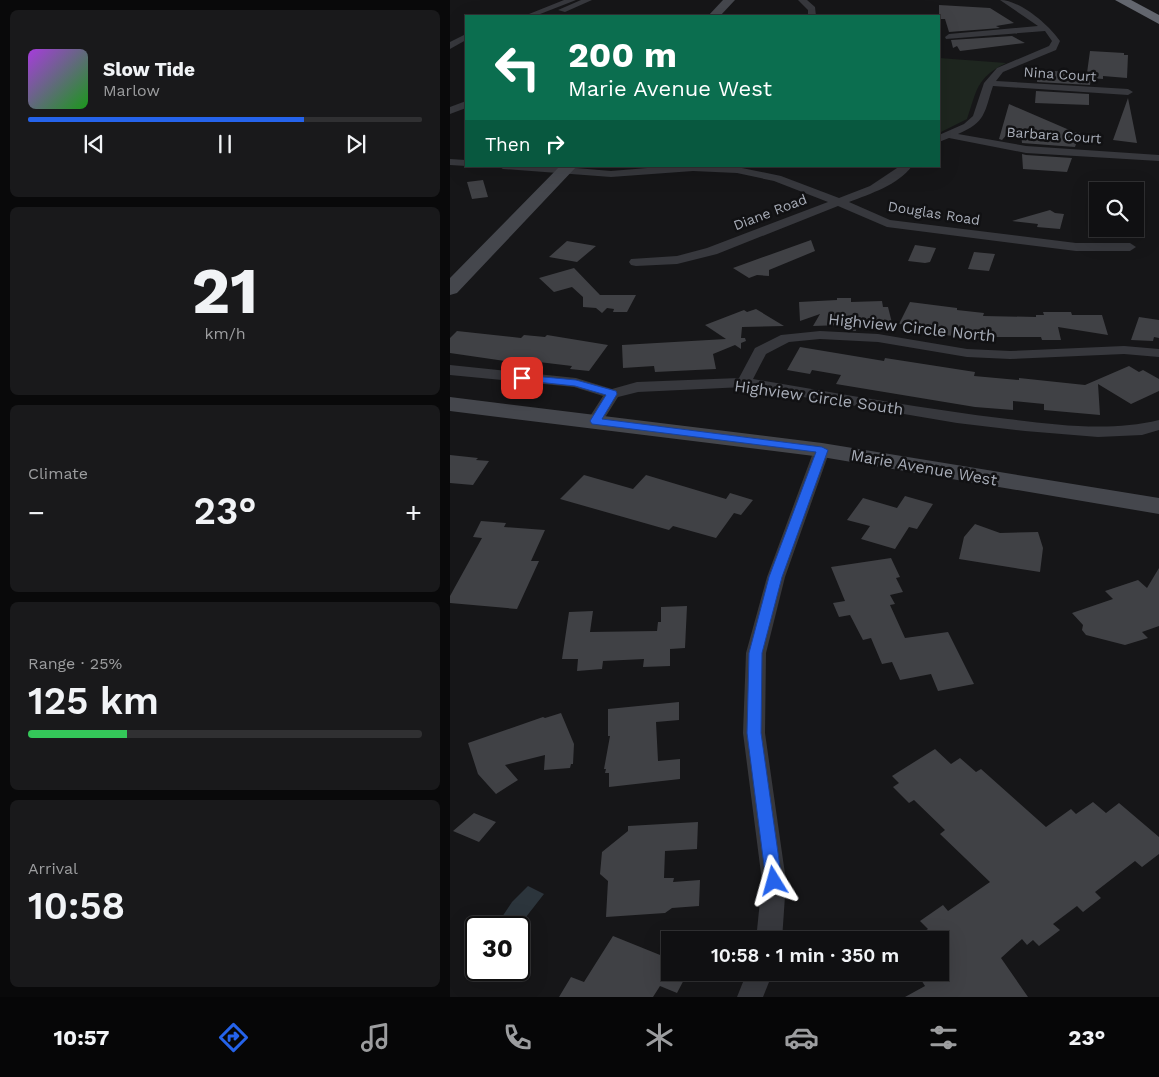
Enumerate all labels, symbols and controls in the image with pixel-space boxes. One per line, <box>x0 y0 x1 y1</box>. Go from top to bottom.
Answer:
text: 200 m <box>568 34 677 76</box>
icon: left <box>485 35 550 100</box>
text: Slow Tide <box>103 58 195 81</box>
street label: Nina Court <box>1023 63 1097 85</box>
text: Marie Avenue West <box>568 76 772 101</box>
text: Marlow <box>103 81 160 100</box>
street label: Barbara Court <box>1006 124 1102 146</box>
icon: previous <box>80 130 108 158</box>
icon: pause <box>211 130 239 158</box>
icon: next <box>342 130 370 158</box>
icon: right <box>541 130 569 158</box>
text: Then <box>485 133 531 156</box>
map controls <box>1089 182 1144 237</box>
button: search <box>1089 182 1144 237</box>
street label: Diane Road <box>731 191 809 233</box>
street label: Douglas Road <box>887 198 981 228</box>
text: 21 <box>192 253 258 329</box>
street label: Highview Circle North <box>827 309 997 346</box>
text: km/h <box>204 324 246 343</box>
pin <box>501 357 543 399</box>
icon: arrive <box>508 364 536 392</box>
street label: Highview Circle South <box>733 376 905 419</box>
street label: Marie Avenue West <box>849 445 999 490</box>
text: Climate <box>28 464 88 483</box>
text: 23° <box>193 489 257 533</box>
text: − <box>28 496 45 529</box>
text: + <box>405 496 422 529</box>
text: Range · 25% <box>28 654 122 673</box>
text: 125 km <box>28 679 159 723</box>
position arrow <box>747 854 799 906</box>
text: Arrival <box>28 859 78 878</box>
text: 10:58 <box>28 884 125 928</box>
speed limit sign: 30 <box>465 916 530 981</box>
text: 10:58 · 1 min · 350 m <box>711 944 899 967</box>
icon: directions <box>216 1020 251 1055</box>
icon: music <box>358 1020 393 1055</box>
icon: phone <box>500 1020 535 1055</box>
icon: climate <box>642 1020 677 1055</box>
icon: car <box>784 1020 819 1055</box>
icon: filters <box>926 1020 961 1055</box>
text: 10:57 <box>54 1025 109 1050</box>
text: 23° <box>1068 1025 1105 1050</box>

